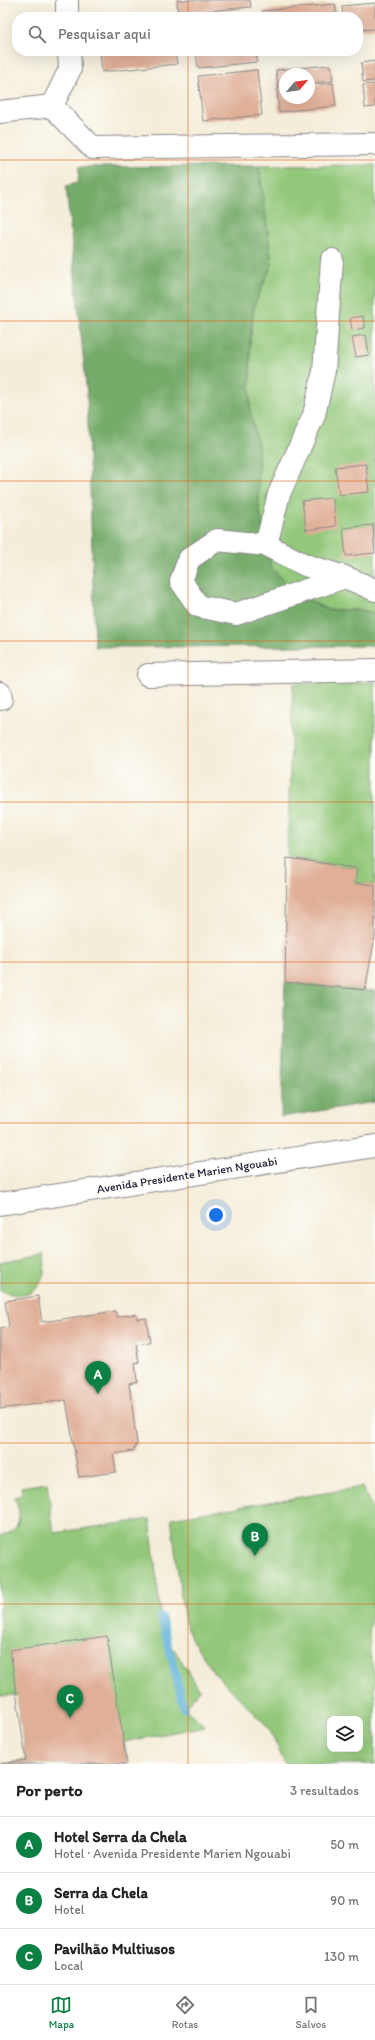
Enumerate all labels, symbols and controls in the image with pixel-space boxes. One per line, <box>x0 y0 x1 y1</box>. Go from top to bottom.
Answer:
search box <box>12 12 363 56</box>
icon: search <box>26 23 48 45</box>
text: Pesquisar aqui <box>58 25 151 43</box>
north arrow <box>279 68 315 104</box>
street label: Avenida Presidente Marien Ngouabi <box>96 1154 278 1196</box>
your location <box>206 1205 226 1225</box>
pin: A <box>85 1361 111 1394</box>
pin: B <box>242 1523 268 1556</box>
pin: C <box>57 1685 83 1718</box>
map controls <box>327 1716 363 1752</box>
button: layers <box>327 1716 363 1752</box>
text: Por perto <box>16 1780 83 1800</box>
text: 3 resultados <box>290 1783 359 1798</box>
text: Hotel Serra da Chela <box>54 1828 187 1846</box>
text: A <box>25 1837 33 1852</box>
text: 50 m <box>330 1837 359 1852</box>
text: Hotel · Avenida Presidente Marien Ngouabi <box>54 1846 291 1861</box>
text: Serra da Chela <box>54 1884 148 1902</box>
text: B <box>25 1893 33 1908</box>
text: 90 m <box>330 1893 359 1908</box>
text: Hotel <box>54 1902 84 1917</box>
text: Pavilhão Multiusos <box>54 1940 175 1958</box>
text: C <box>25 1949 33 1964</box>
text: 130 m <box>324 1949 359 1964</box>
text: Local <box>54 1958 83 1973</box>
tab: Mapa <box>49 1994 74 2031</box>
tab: Rotas <box>172 1994 198 2031</box>
tab: Salvos <box>296 1994 326 2031</box>

